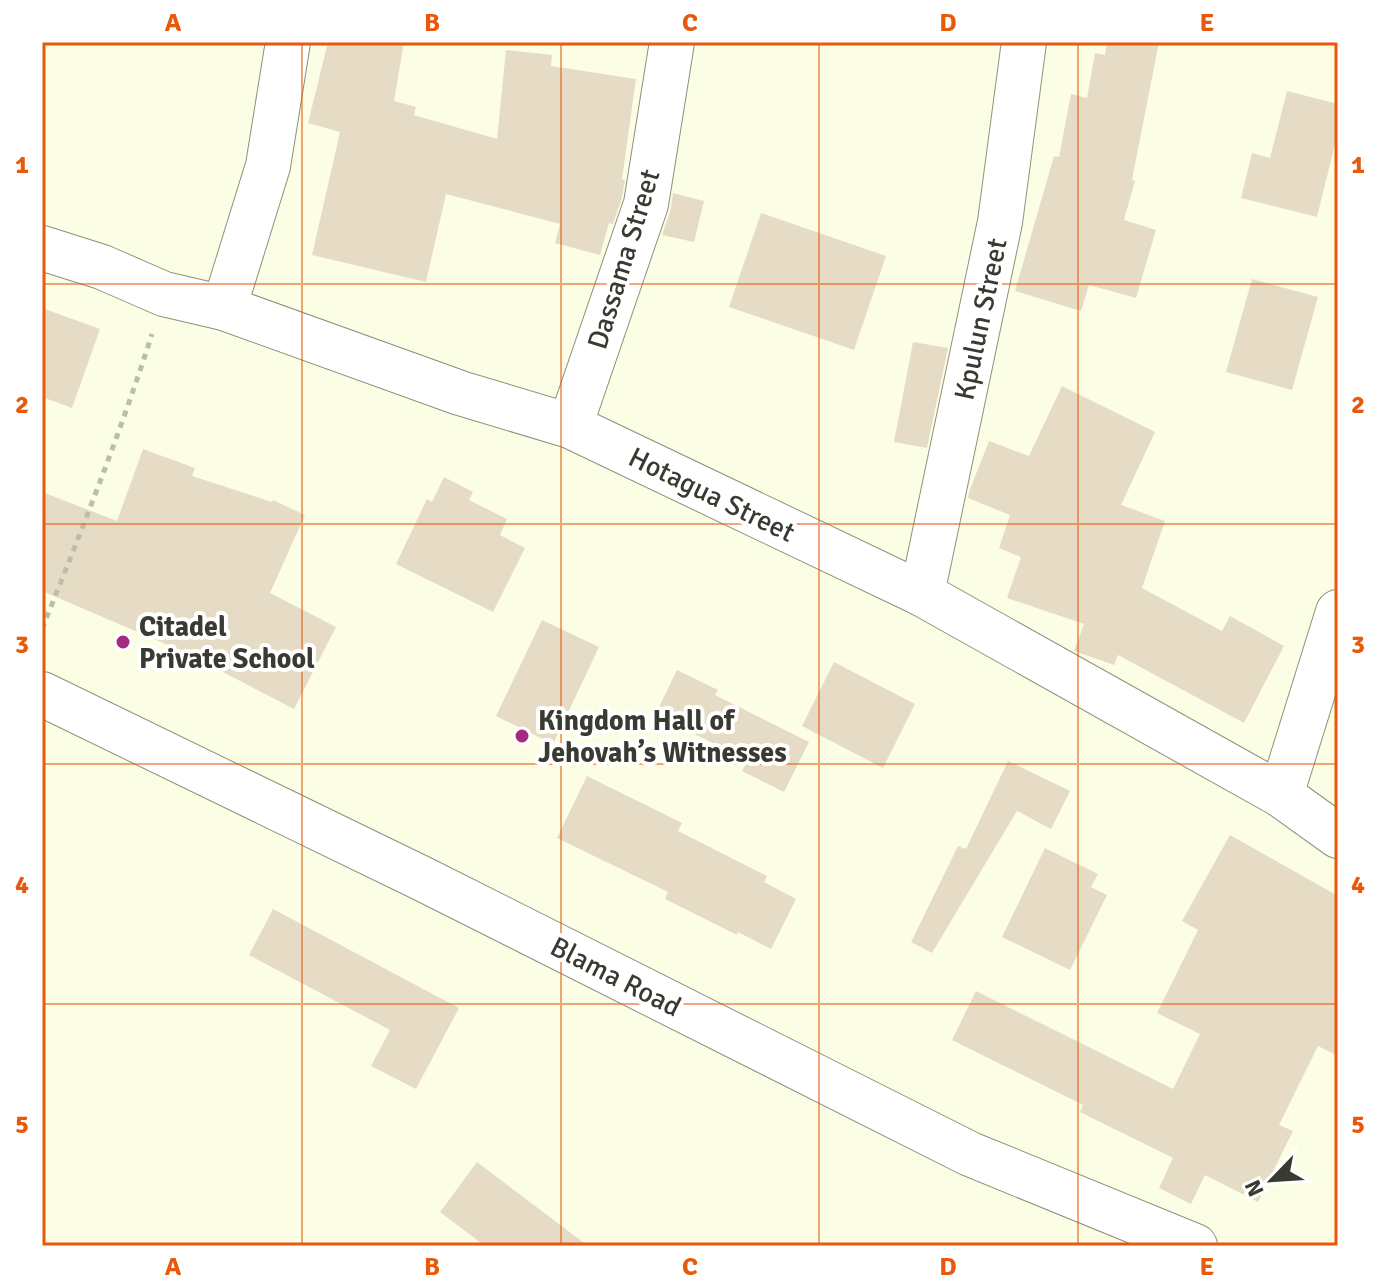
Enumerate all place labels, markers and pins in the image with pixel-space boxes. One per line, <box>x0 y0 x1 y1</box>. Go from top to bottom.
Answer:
place label: Citadel Private School <box>139 610 315 676</box>
marker: Citadel Private School <box>114 633 132 651</box>
place label: Kingdom Hall of Jehovah’s Witnesses <box>538 704 787 770</box>
marker: Kingdom Hall of Jehovah’s Witnesses <box>513 727 531 745</box>

